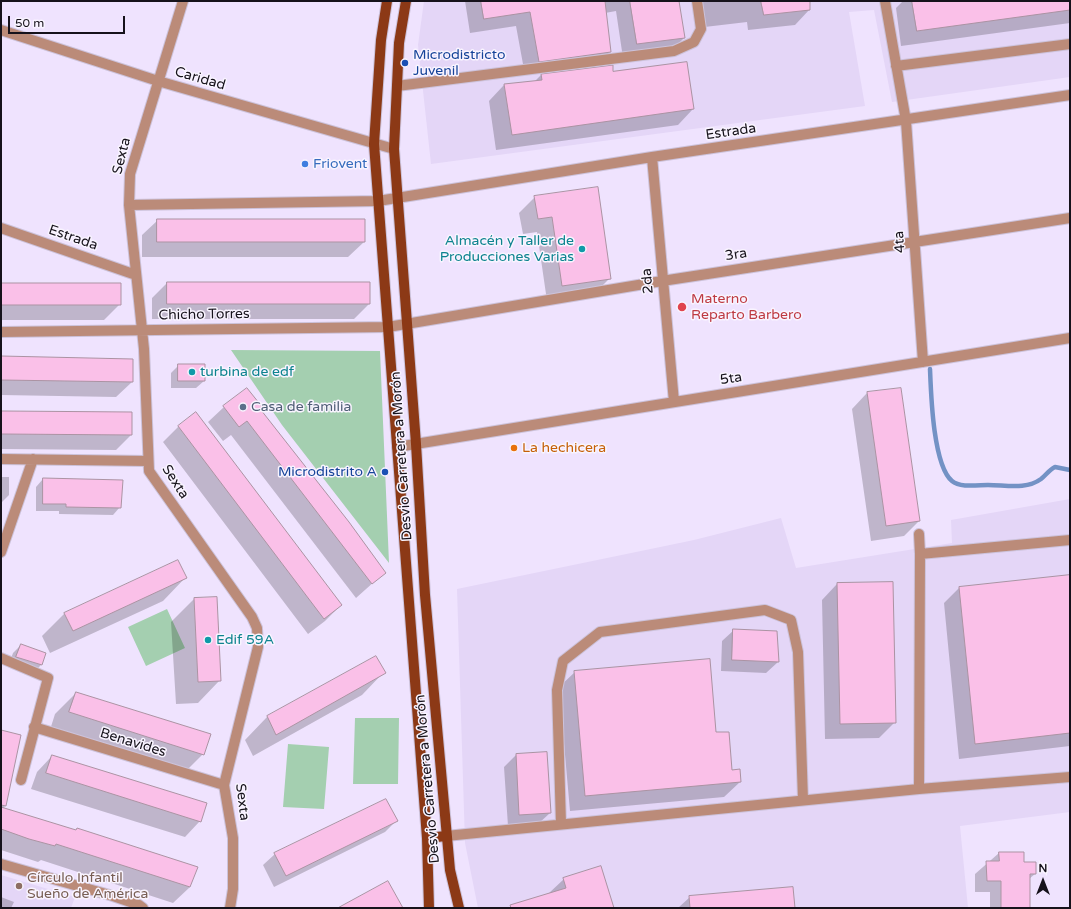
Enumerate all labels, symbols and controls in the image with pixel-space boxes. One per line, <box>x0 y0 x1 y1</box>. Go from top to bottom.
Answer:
scale bar <box>10 8 127 34</box>
text: 50 m <box>15 16 44 30</box>
place label: Microdistricto Juvenil <box>413 47 505 80</box>
marker: Microdistricto Juvenil <box>400 58 410 68</box>
street label: Caridad <box>173 64 227 94</box>
street label: Estrada <box>705 120 757 144</box>
street label: Sexta <box>109 136 135 176</box>
place label: Friovent <box>313 156 367 172</box>
marker: Friovent <box>300 159 310 169</box>
street label: Estrada <box>46 222 100 254</box>
street label: 4ta <box>891 230 909 254</box>
place label: Almacén y Taller de Producciones Varias <box>440 233 574 266</box>
marker: Almacén y Taller de Producciones Varias <box>577 244 587 254</box>
street label: 3ra <box>724 245 748 265</box>
street label: 2da <box>639 268 657 294</box>
place label: Materno Reparto Barbero <box>691 291 802 324</box>
marker: Materno Reparto Barbero <box>676 301 688 313</box>
street label: Chicho Torres <box>158 306 250 324</box>
place label: turbina de edf <box>200 364 294 380</box>
marker: turbina de edf <box>187 367 197 377</box>
street label: 5ta <box>719 369 743 389</box>
street label: Desvio Carretera a Morón <box>388 371 416 541</box>
place label: Casa de familia <box>251 399 351 415</box>
marker: Casa de familia <box>238 402 248 412</box>
place label: La hechicera <box>522 440 606 456</box>
marker: La hechicera <box>509 443 519 453</box>
street label: Sexta <box>158 462 192 502</box>
place label: Microdistrito A <box>278 464 377 480</box>
marker: Microdistrito A <box>380 467 390 477</box>
place label: Edif 59A <box>216 632 274 648</box>
marker: Edif 59A <box>203 635 213 645</box>
street label: Desvio Carretera a Morón <box>412 694 444 864</box>
street label: Benavides <box>98 725 168 761</box>
street label: Sexta <box>231 782 253 822</box>
north arrow <box>1023 861 1063 901</box>
text: N <box>1039 862 1047 875</box>
place label: Círculo Infantil Sueño de América <box>27 870 148 902</box>
marker: Círculo Infantil Sueño de América <box>14 881 24 891</box>

